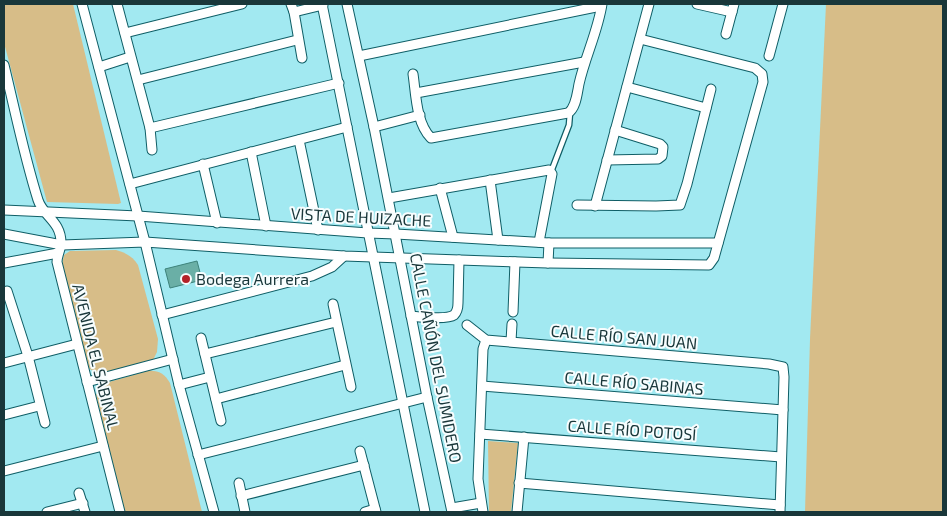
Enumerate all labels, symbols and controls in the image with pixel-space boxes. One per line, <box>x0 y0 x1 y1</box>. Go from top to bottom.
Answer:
street label: VISTA DE HUIZACHE <box>290 203 432 230</box>
street label: CALLE CAÑÓN DEL SUMIDERO <box>407 252 466 464</box>
place label: Bodega Aurrera <box>196 269 309 288</box>
marker: Bodega Aurrera <box>180 273 192 285</box>
street label: AVENIDA EL SABINAL <box>69 282 124 432</box>
street label: CALLE RÍO SAN JUAN <box>550 321 698 352</box>
street label: CALLE RÍO SABINAS <box>564 367 704 398</box>
street label: CALLE RÍO POTOSÍ <box>567 416 698 444</box>

